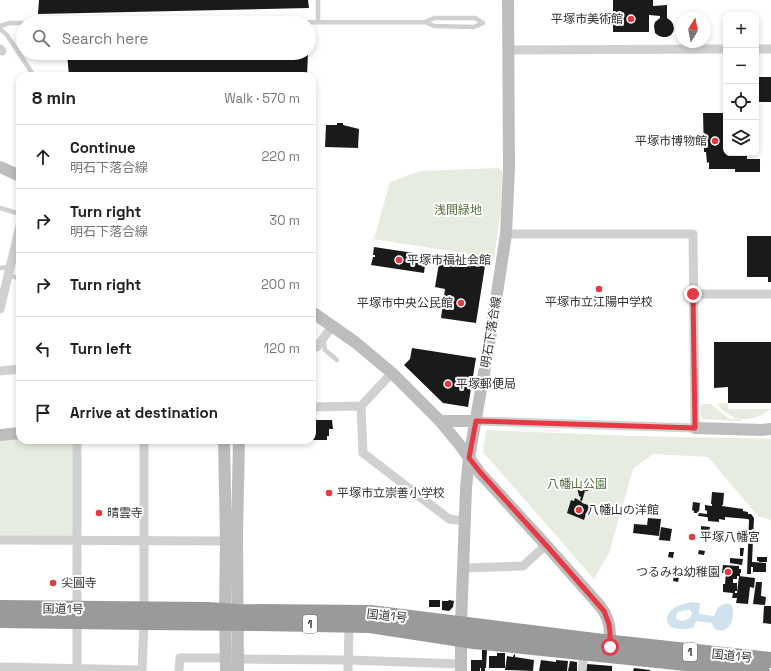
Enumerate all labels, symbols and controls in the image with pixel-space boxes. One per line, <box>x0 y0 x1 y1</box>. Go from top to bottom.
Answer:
place label: 平塚市美術館 <box>551 11 623 27</box>
north arrow <box>675 12 711 48</box>
map controls <box>723 12 759 156</box>
button: + <box>723 12 759 48</box>
marker: 平塚市美術館 <box>626 14 636 24</box>
search box <box>16 16 316 60</box>
icon: search <box>30 27 52 49</box>
text: Search here <box>62 29 148 48</box>
button: − <box>723 48 759 84</box>
button: locate <box>723 84 759 120</box>
text: 8 min <box>32 87 76 109</box>
text: Walk · 570 m <box>224 90 300 107</box>
button: layers <box>723 120 759 156</box>
place label: 平塚市博物館 <box>635 133 707 149</box>
marker: 平塚市博物館 <box>710 136 720 146</box>
text: Continue <box>70 138 136 157</box>
icon: ahead <box>32 146 54 168</box>
text: 220 m <box>261 148 300 165</box>
text: 明石下落合線 <box>70 159 148 176</box>
text: Turn right <box>70 202 141 221</box>
park label: 浅間緑地 <box>434 202 482 218</box>
icon: right <box>32 210 54 232</box>
text: 30 m <box>269 212 300 229</box>
text: 明石下落合線 <box>70 223 148 240</box>
place label: 平塚市福祉会館 <box>407 252 491 268</box>
marker: 平塚市福祉会館 <box>394 255 404 265</box>
icon: right <box>32 274 54 296</box>
text: Turn right <box>70 275 141 294</box>
text: 200 m <box>261 276 300 293</box>
marker: 平塚市立江陽中学校 <box>594 284 604 294</box>
route end <box>684 285 702 303</box>
place label: 平塚市立江陽中学校 <box>545 294 653 310</box>
place label: 平塚市中央公民館 <box>357 295 453 311</box>
street label: 明石下落合線 <box>477 295 505 369</box>
marker: 平塚市中央公民館 <box>456 298 466 308</box>
icon: left <box>32 338 54 360</box>
text: Turn left <box>70 339 132 358</box>
text: 120 m <box>264 340 300 357</box>
place label: 平塚郵便局 <box>456 376 516 392</box>
marker: 平塚郵便局 <box>443 379 453 389</box>
icon: arrive <box>32 402 54 424</box>
text: Arrive at destination <box>70 403 218 422</box>
park label: 八幡山公園 <box>547 476 607 492</box>
place label: 平塚市立崇善小学校 <box>337 485 445 501</box>
marker: 平塚市立崇善小学校 <box>324 488 334 498</box>
place label: 八幡山の洋館 <box>587 502 659 518</box>
place label: 晴雲寺 <box>107 505 143 521</box>
marker: 八幡山の洋館 <box>574 505 584 515</box>
marker: 晴雲寺 <box>94 508 104 518</box>
place label: 平塚八幡宮 <box>700 529 760 545</box>
marker: 平塚八幡宮 <box>687 532 697 542</box>
place label: つるみね幼稚園 <box>636 564 720 580</box>
marker: つるみね幼稚園 <box>723 567 733 577</box>
place label: 尖圓寺 <box>61 575 97 591</box>
marker: 尖圓寺 <box>48 578 58 588</box>
street label: 国道1号 <box>42 601 84 617</box>
street label: 国道1号 <box>366 606 408 626</box>
road number: 1 <box>303 615 317 633</box>
route start <box>601 638 619 656</box>
road number: 1 <box>683 643 697 661</box>
street label: 国道1号 <box>711 646 753 666</box>

